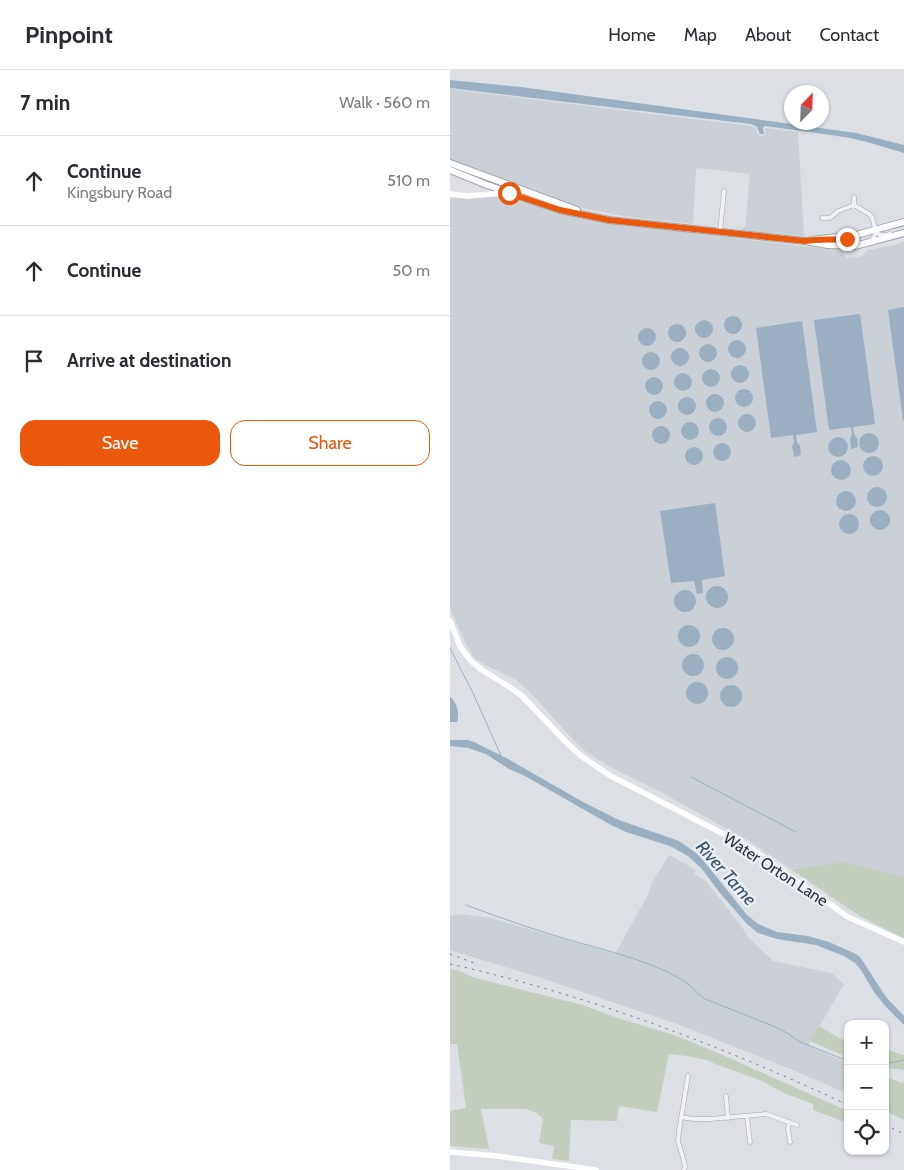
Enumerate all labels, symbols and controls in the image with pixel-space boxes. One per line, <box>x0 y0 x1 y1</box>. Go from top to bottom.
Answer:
text: Pinpoint <box>25 20 113 49</box>
text: Home <box>608 24 656 46</box>
text: Map <box>684 24 717 46</box>
text: About <box>745 24 791 46</box>
text: Contact <box>819 24 879 46</box>
north arrow <box>784 85 829 130</box>
text: 7 min <box>20 90 70 115</box>
text: Walk · 560 m <box>339 93 430 112</box>
text: Continue <box>67 160 141 183</box>
icon: ahead <box>20 167 48 195</box>
text: 510 m <box>387 171 430 190</box>
route start <box>498 182 521 205</box>
text: Kingsbury Road <box>67 183 172 202</box>
route end <box>836 228 859 251</box>
icon: ahead <box>20 257 48 285</box>
text: Continue <box>67 259 141 282</box>
text: 50 m <box>393 261 430 280</box>
icon: arrive <box>20 347 48 375</box>
text: Arrive at destination <box>67 349 231 372</box>
button: Save <box>20 420 220 466</box>
button: Share <box>230 420 430 466</box>
street label: Water Orton Lane <box>720 829 832 910</box>
water label: River Tame <box>691 836 761 910</box>
map controls <box>844 1020 889 1155</box>
button: + <box>844 1020 889 1065</box>
button: − <box>844 1065 889 1110</box>
button: locate <box>844 1110 889 1155</box>

